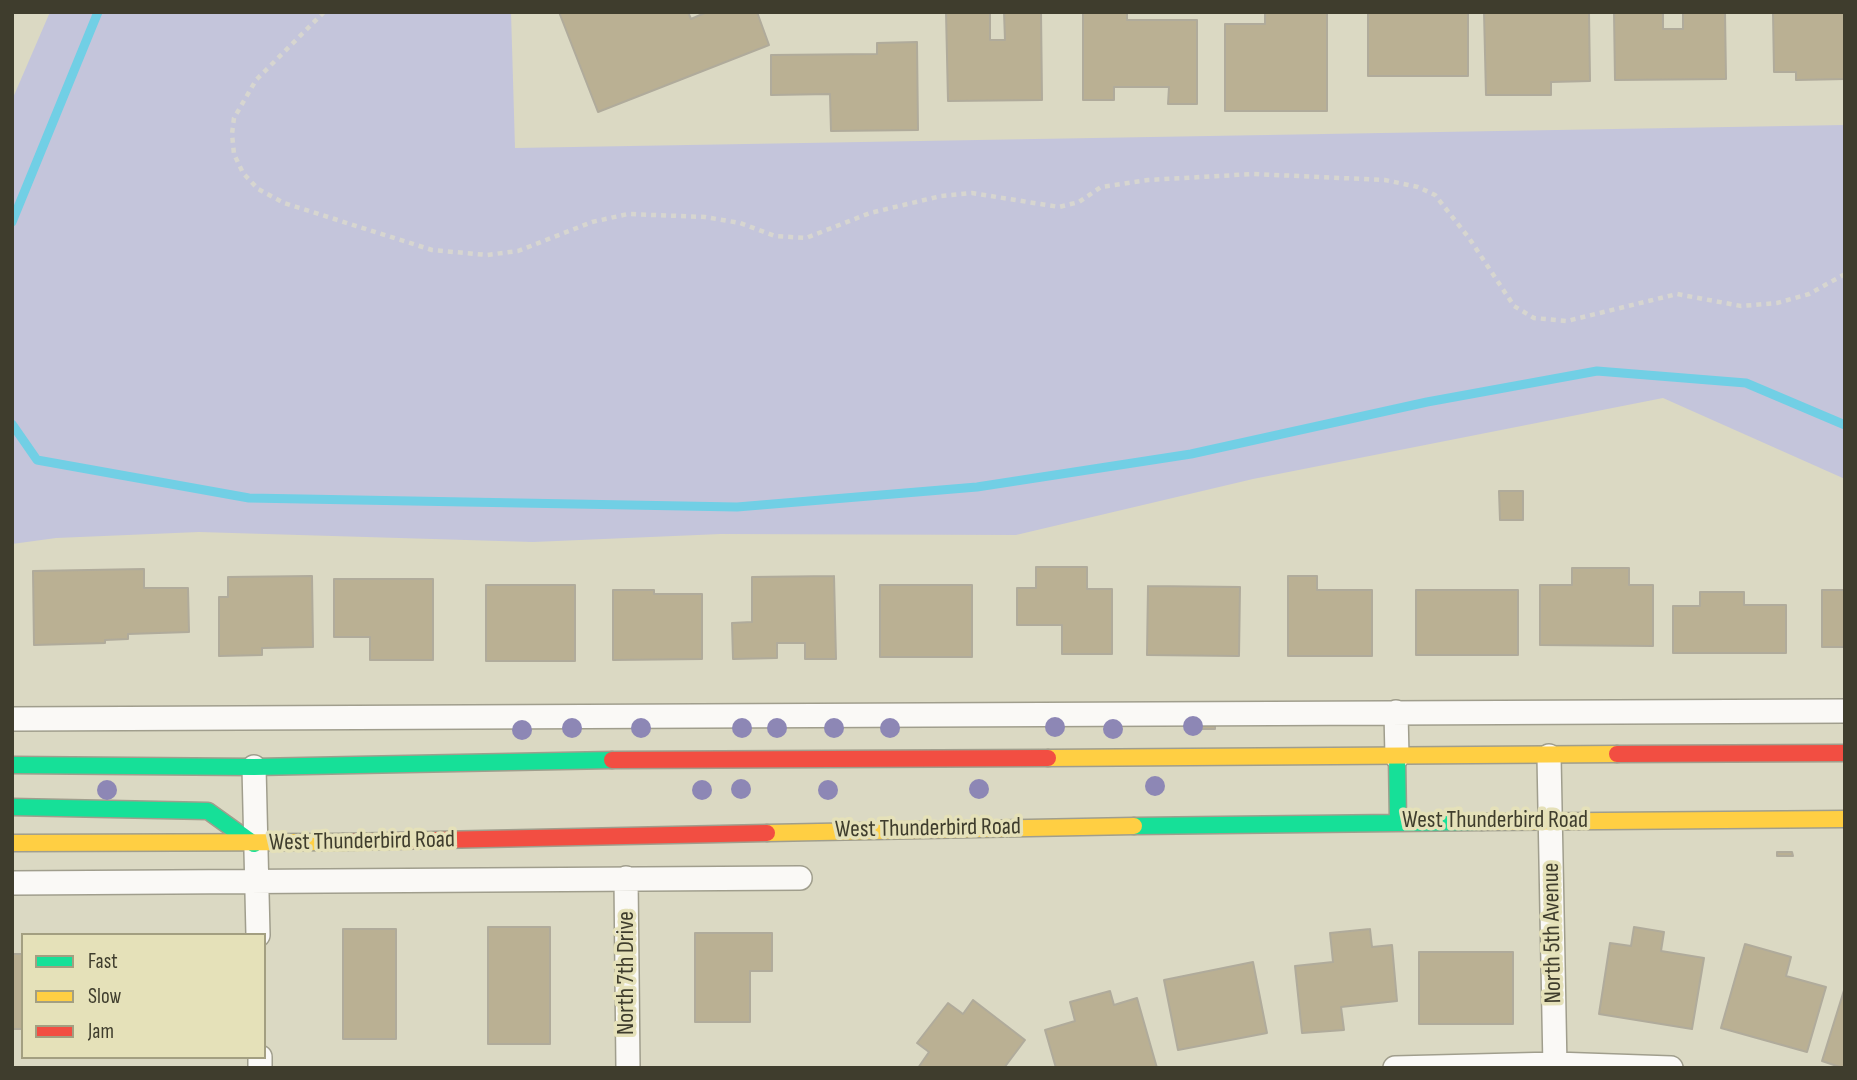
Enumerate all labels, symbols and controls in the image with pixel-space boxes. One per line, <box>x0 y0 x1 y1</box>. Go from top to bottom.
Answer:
street label: West Thunderbird Road <box>1402 807 1588 835</box>
street label: West Thunderbird Road <box>835 813 1021 845</box>
street label: West Thunderbird Road <box>269 826 455 858</box>
street label: North 5th Avenue <box>1537 863 1569 1003</box>
street label: North 7th Drive <box>613 911 641 1035</box>
legend <box>21 933 266 1059</box>
text: Fast <box>88 949 118 974</box>
text: Slow <box>88 984 121 1009</box>
text: Jam <box>88 1019 114 1044</box>

